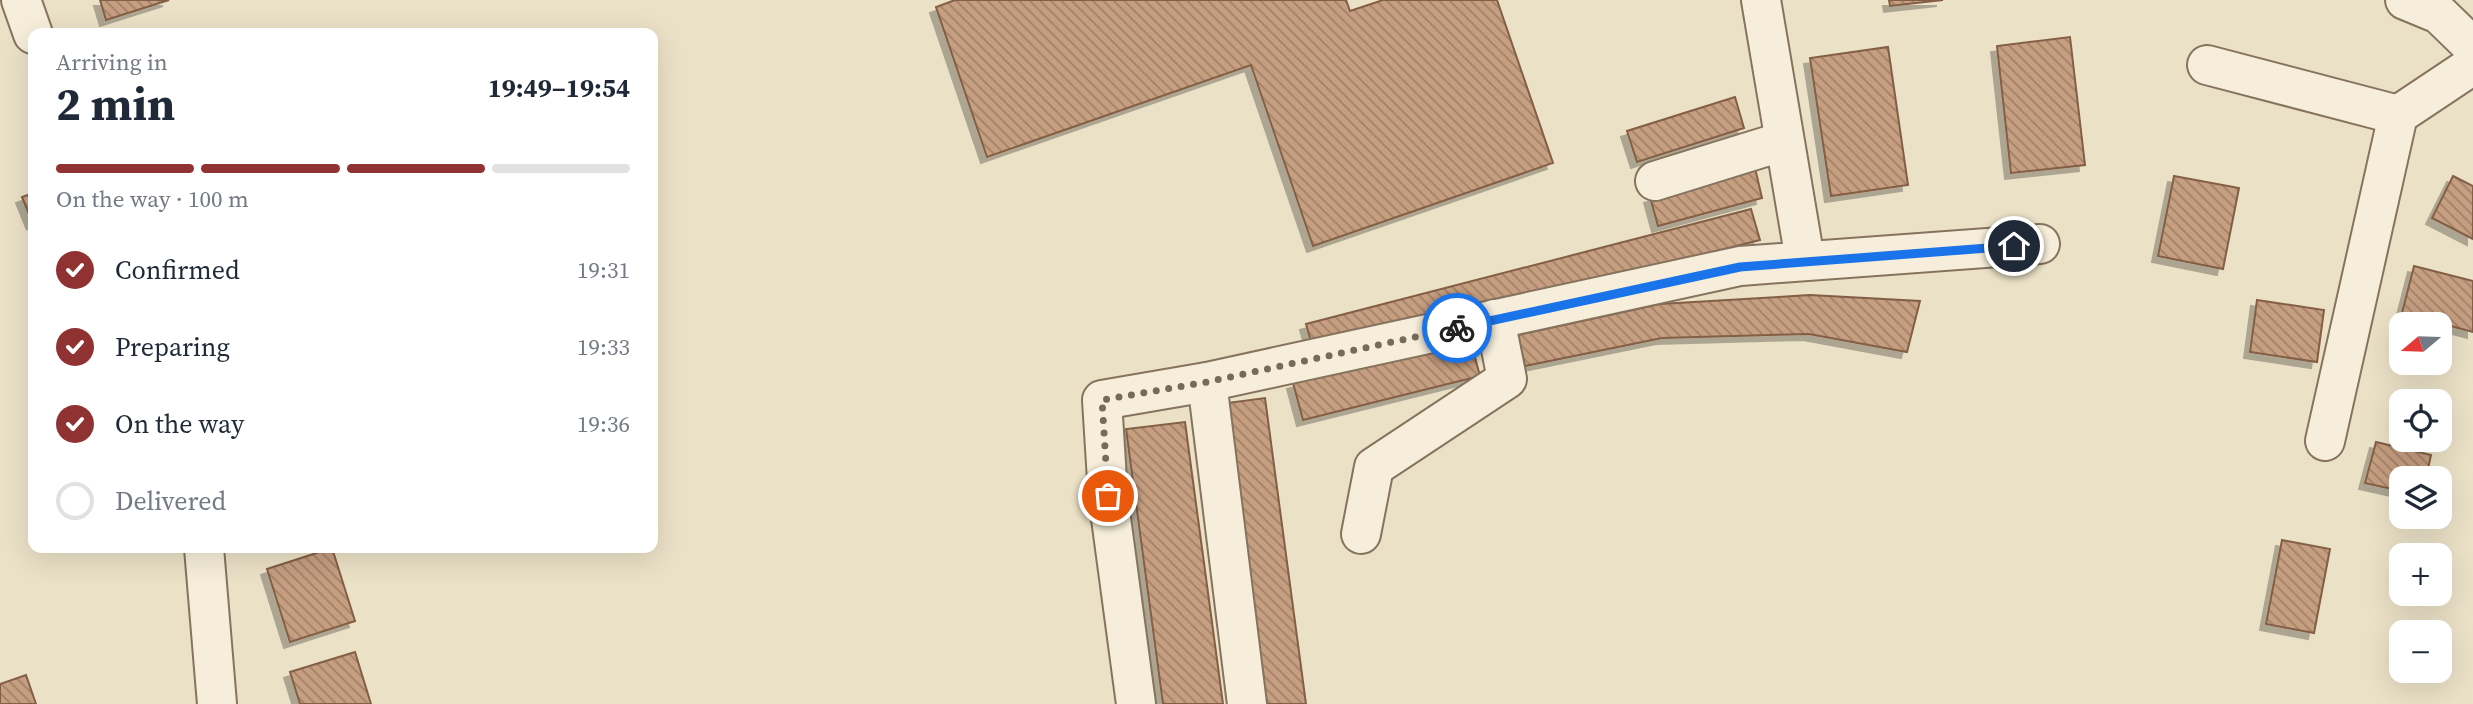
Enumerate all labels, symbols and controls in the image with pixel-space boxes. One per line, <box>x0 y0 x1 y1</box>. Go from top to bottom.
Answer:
text: Arriving in <box>56 46 168 78</box>
text: 19:49–19:54 <box>488 70 630 106</box>
text: 2 min <box>56 72 175 135</box>
text: On the way · 100 m <box>56 183 249 215</box>
pin <box>1984 216 2044 276</box>
icon: home <box>1995 227 2033 265</box>
icon: check <box>56 251 94 289</box>
text: Confirmed <box>115 252 240 288</box>
text: 19:31 <box>577 254 630 286</box>
courier <box>1422 293 1492 363</box>
icon: bike <box>1438 309 1476 347</box>
north arrow <box>2389 312 2452 374</box>
map controls <box>2389 312 2452 683</box>
icon: check <box>56 328 94 366</box>
text: Preparing <box>115 329 230 365</box>
text: 19:33 <box>577 331 630 363</box>
button: locate <box>2389 389 2452 452</box>
icon: check <box>56 405 94 443</box>
text: On the way <box>115 406 244 442</box>
text: 19:36 <box>577 408 630 440</box>
pin <box>1078 466 1138 526</box>
button: layers <box>2389 466 2452 529</box>
icon: bag <box>1089 477 1127 515</box>
text: Delivered <box>115 483 226 519</box>
button: + <box>2389 543 2452 606</box>
button: − <box>2389 620 2452 683</box>

